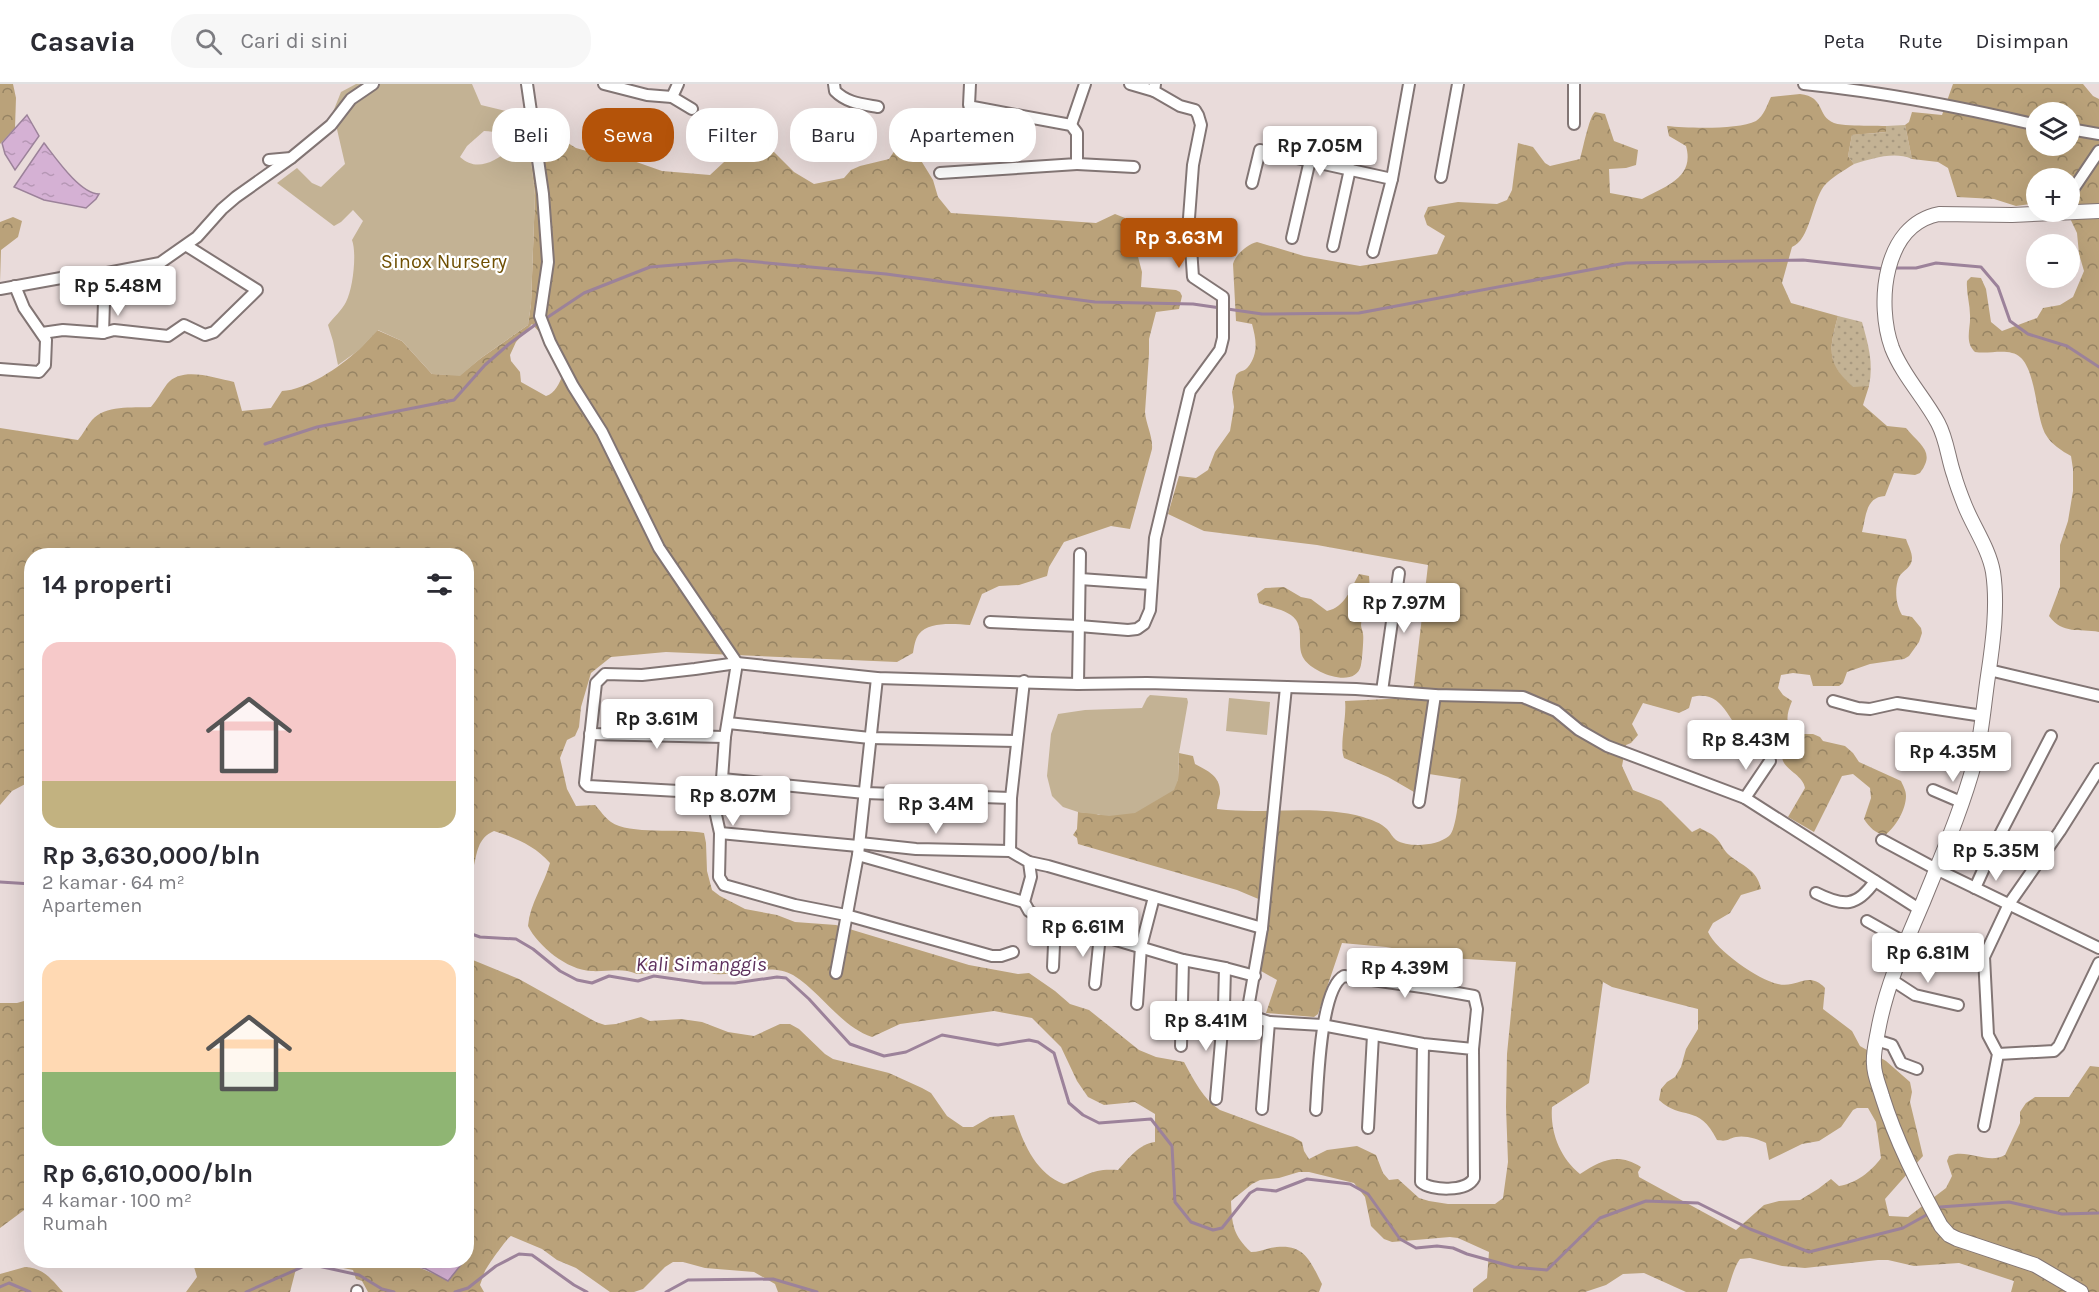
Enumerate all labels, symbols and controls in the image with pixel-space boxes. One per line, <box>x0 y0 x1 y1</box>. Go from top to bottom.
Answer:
search box <box>171 14 591 68</box>
text: Casavia <box>30 25 135 58</box>
icon: search <box>192 25 225 58</box>
text: Cari di sini <box>240 28 348 54</box>
text: Peta <box>1823 29 1865 53</box>
text: Rute <box>1898 29 1942 53</box>
text: Disimpan <box>1975 29 2069 53</box>
map controls <box>2026 102 2080 288</box>
button: layers <box>2026 102 2080 156</box>
chip: Beli <box>492 108 570 162</box>
chip: Sewa <box>582 108 674 162</box>
chip: Filter <box>686 108 778 162</box>
chip: Baru <box>790 108 877 162</box>
chip: Apartemen <box>889 108 1036 162</box>
pin: Rp 7.05M <box>1258 126 1382 177</box>
text: Rp 7.05M <box>1277 134 1363 157</box>
button: + <box>2026 168 2080 222</box>
pin: Rp 3.63M <box>1117 218 1241 269</box>
text: Rp 3.63M <box>1135 226 1223 249</box>
button: − <box>2026 234 2080 288</box>
park label: Sinox Nursery <box>381 250 507 273</box>
pin: Rp 5.48M <box>56 266 180 317</box>
text: Rp 5.48M <box>74 274 162 297</box>
icon: filters <box>423 568 456 601</box>
text: 14 properti <box>42 569 173 600</box>
pin: Rp 7.97M <box>1342 583 1466 634</box>
text: Rp 7.97M <box>1362 591 1446 614</box>
icon: home <box>195 681 303 789</box>
pin: Rp 3.61M <box>595 699 719 750</box>
text: Rp 3.61M <box>615 707 699 730</box>
pin: Rp 8.43M <box>1684 720 1808 771</box>
text: Rp 8.43M <box>1701 728 1791 751</box>
pin: Rp 4.35M <box>1891 732 2015 783</box>
text: Rp 4.35M <box>1909 740 1997 763</box>
pin: Rp 8.07M <box>671 776 795 827</box>
text: Rp 8.07M <box>689 784 777 807</box>
pin: Rp 3.4M <box>881 784 991 835</box>
text: Rp 3.4M <box>898 792 974 815</box>
pin: Rp 5.35M <box>1934 831 2058 882</box>
text: Rp 5.35M <box>1952 839 2040 862</box>
text: Rp 3,630,000/bln <box>42 840 261 871</box>
text: 2 kamar · 64 m² <box>42 871 185 894</box>
text: Apartemen <box>42 894 142 917</box>
pin: Rp 6.61M <box>1021 907 1145 958</box>
text: Rp 6.61M <box>1041 915 1125 938</box>
pin: Rp 6.81M <box>1866 933 1990 984</box>
text: Rp 6.81M <box>1886 941 1970 964</box>
pin: Rp 4.39M <box>1343 948 1467 999</box>
water label: Kali Simanggis <box>635 952 767 976</box>
text: Rp 4.39M <box>1361 956 1449 979</box>
icon: home <box>195 999 303 1107</box>
pin: Rp 8.41M <box>1144 1001 1268 1052</box>
text: Rp 8.41M <box>1164 1009 1248 1032</box>
text: Rp 6,610,000/bln <box>42 1158 253 1189</box>
text: 4 kamar · 100 m² <box>42 1189 192 1212</box>
text: Rumah <box>42 1212 108 1235</box>

